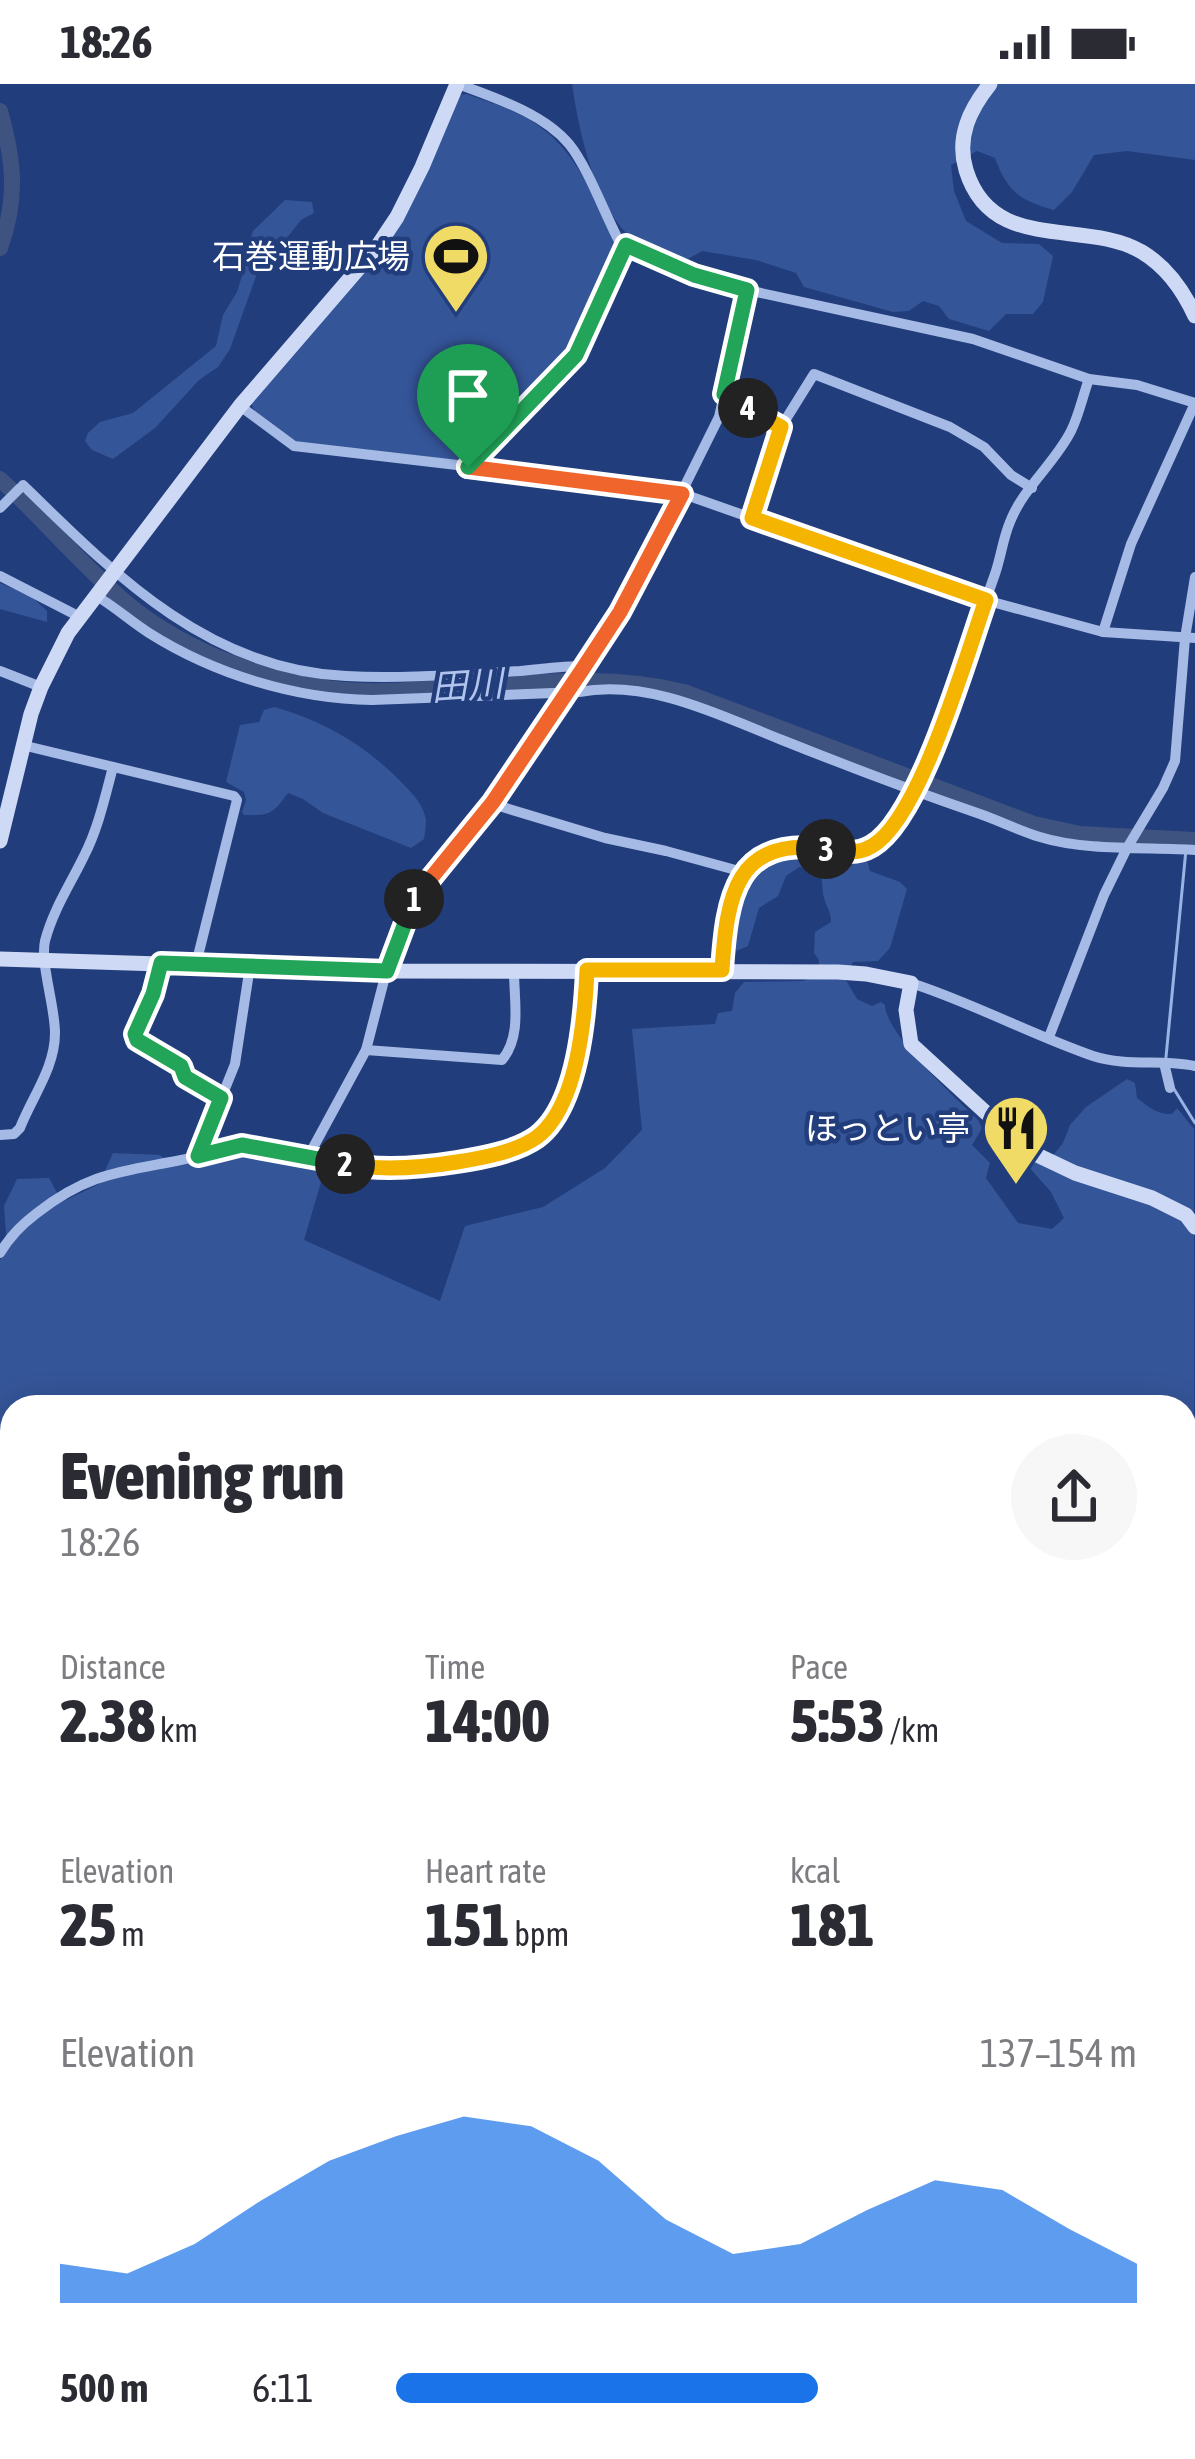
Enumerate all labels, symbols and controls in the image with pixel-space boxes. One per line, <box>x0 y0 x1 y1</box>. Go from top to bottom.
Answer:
text: 18:26 <box>60 16 153 68</box>
sports icon: 石巻運動広場 <box>421 221 491 315</box>
place label: 石巻運動広場 <box>212 237 410 275</box>
pin <box>417 344 519 467</box>
icon: arrive <box>435 362 501 428</box>
pin: 4 <box>718 378 778 438</box>
text: 4 <box>740 389 756 427</box>
water label: 田川 <box>430 661 508 708</box>
pin: 3 <box>796 819 856 879</box>
text: 3 <box>818 830 834 868</box>
pin: 1 <box>384 869 444 929</box>
text: 1 <box>406 880 422 918</box>
restaurant icon: ほっとい亭 <box>981 1093 1051 1187</box>
place label: ほっとい亭 <box>805 1109 970 1147</box>
pin: 2 <box>315 1134 375 1194</box>
text: 2 <box>337 1145 353 1183</box>
button: share <box>1011 1434 1137 1560</box>
text: Evening run <box>60 1437 345 1513</box>
text: 18:26 <box>60 1520 140 1564</box>
text: Distance <box>60 1648 166 1686</box>
text: Time <box>425 1648 485 1686</box>
text: Pace <box>790 1648 848 1686</box>
text: 2.38 <box>60 1686 155 1755</box>
text: 14:00 <box>425 1686 550 1755</box>
text: 5:53 <box>790 1686 885 1755</box>
text: km <box>155 1711 198 1749</box>
text: /km <box>885 1711 939 1749</box>
text: Elevation <box>60 1852 174 1890</box>
text: Heart rate <box>425 1852 547 1890</box>
text: kcal <box>790 1852 840 1890</box>
text: 25 <box>60 1890 116 1959</box>
text: 151 <box>425 1890 510 1959</box>
text: 181 <box>790 1890 875 1959</box>
text: m <box>116 1915 145 1953</box>
text: bpm <box>510 1915 569 1953</box>
text: Elevation <box>60 2031 195 2075</box>
text: 137–154 m <box>980 2031 1137 2075</box>
text: 500 m <box>60 2366 148 2410</box>
text: 6:11 <box>252 2366 314 2410</box>

